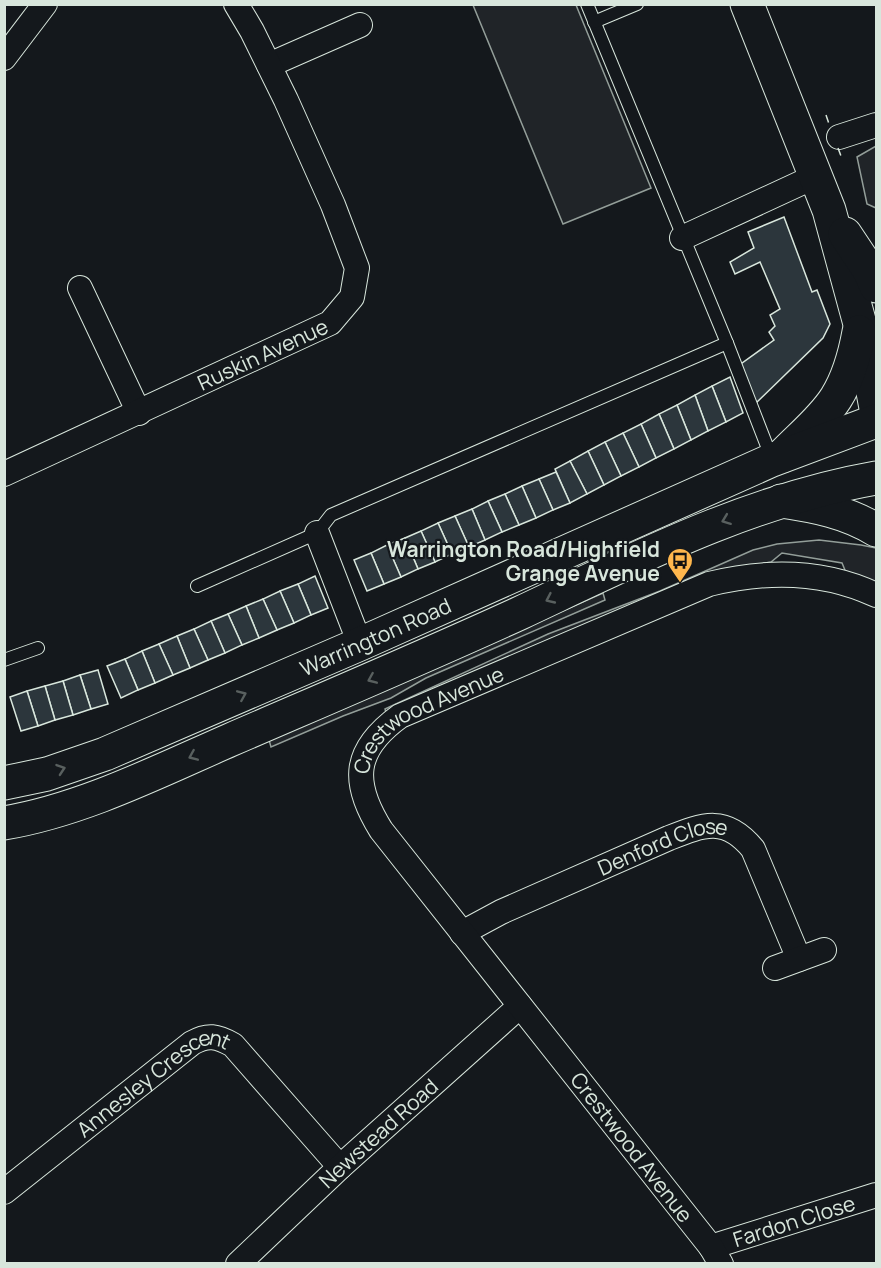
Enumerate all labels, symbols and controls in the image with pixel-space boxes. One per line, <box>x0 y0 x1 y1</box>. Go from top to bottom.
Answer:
street label: Ruskin Avenue <box>193 312 332 396</box>
one-way arrow <box>721 513 732 525</box>
place label: Warrington Road/Highfield Grange Avenue <box>387 535 660 587</box>
bus stop icon: Warrington Road/Highfield Grange Avenue <box>665 546 695 584</box>
street label: Warrington Road <box>296 591 455 682</box>
one-way arrow <box>546 591 557 603</box>
street label: Crestwood Avenue <box>347 659 508 776</box>
one-way arrow <box>368 672 379 684</box>
one-way arrow <box>235 690 246 702</box>
one-way arrow <box>189 749 200 761</box>
one-way arrow <box>55 763 66 776</box>
street label: Denford Close <box>593 812 731 882</box>
street label: Annesley Crescent <box>71 1023 235 1143</box>
street label: Crestwood Avenue <box>565 1066 699 1228</box>
street label: Newstead Road <box>313 1072 444 1194</box>
street label: Fardon Close <box>730 1189 858 1253</box>

